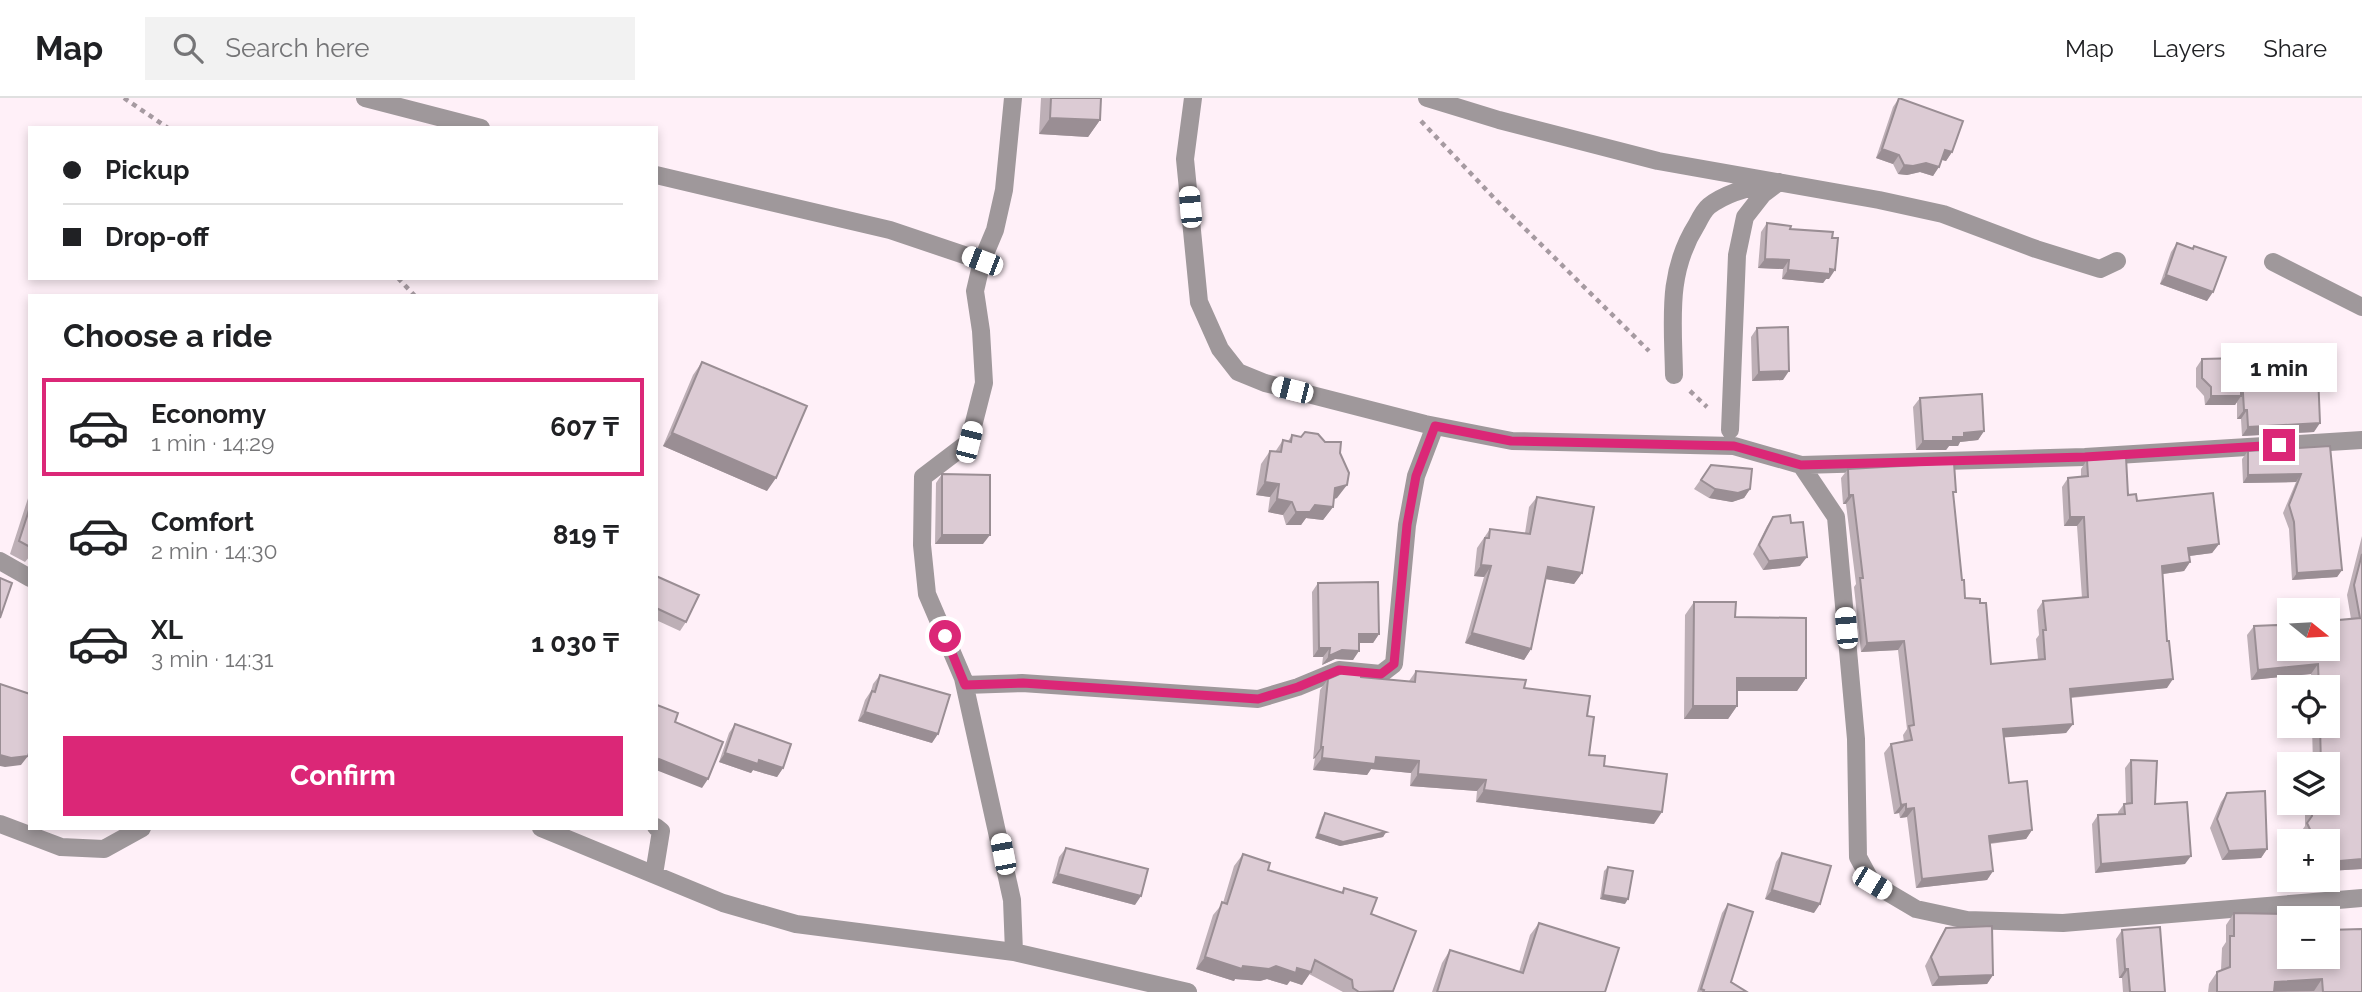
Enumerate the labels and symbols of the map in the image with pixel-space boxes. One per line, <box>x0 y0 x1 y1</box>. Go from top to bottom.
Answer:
car <box>1178 185 1203 229</box>
car <box>959 244 1006 278</box>
callout: 1 min <box>2221 344 2337 392</box>
car <box>1270 375 1315 405</box>
car <box>954 419 985 465</box>
route end <box>2263 429 2295 461</box>
north arrow <box>2277 598 2340 662</box>
car <box>1834 606 1859 650</box>
route start <box>929 620 961 652</box>
car <box>989 831 1018 877</box>
car <box>1849 863 1896 903</box>

